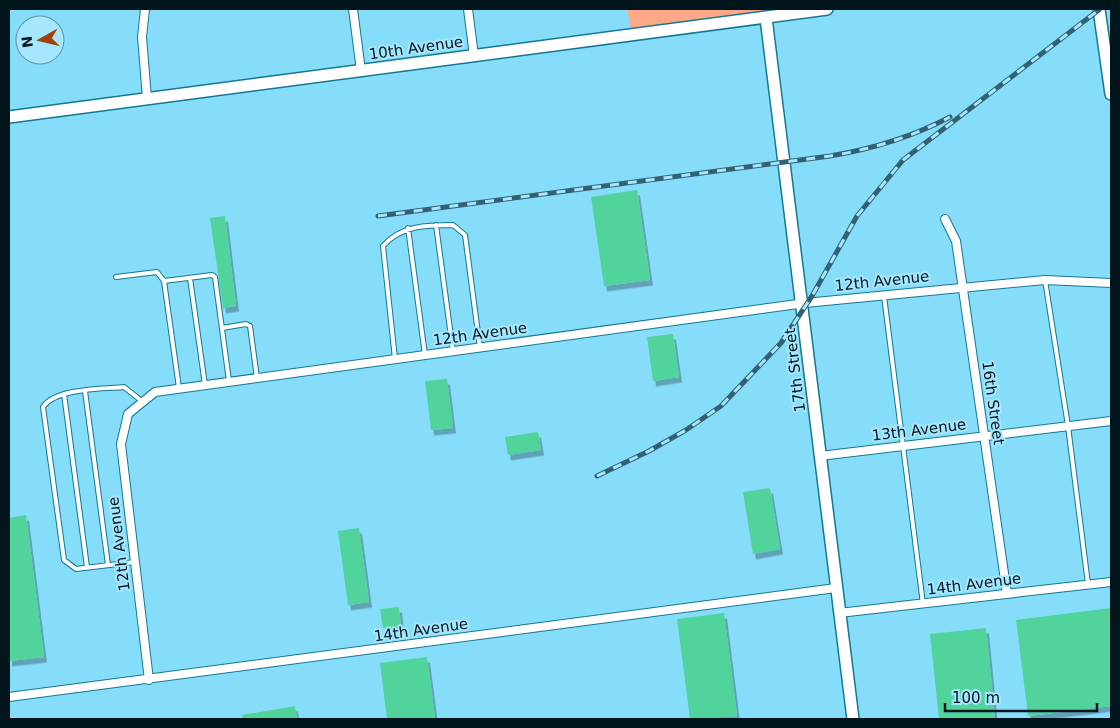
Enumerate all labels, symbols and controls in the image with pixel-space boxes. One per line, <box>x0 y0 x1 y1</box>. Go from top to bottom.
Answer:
north arrow <box>15 15 65 65</box>
street label: 10th Avenue <box>368 32 464 64</box>
text: N <box>18 35 36 49</box>
street label: 12th Avenue <box>834 267 930 295</box>
street label: 12th Avenue <box>432 318 528 350</box>
street label: 17th Street <box>781 327 809 413</box>
street label: 16th Street <box>978 360 1008 446</box>
street label: 13th Avenue <box>871 415 967 445</box>
street label: 12th Avenue <box>104 496 134 592</box>
street label: 14th Avenue <box>926 569 1022 599</box>
street label: 14th Avenue <box>373 614 469 646</box>
scale bar <box>945 680 1098 712</box>
text: 100 m <box>952 689 1000 707</box>

